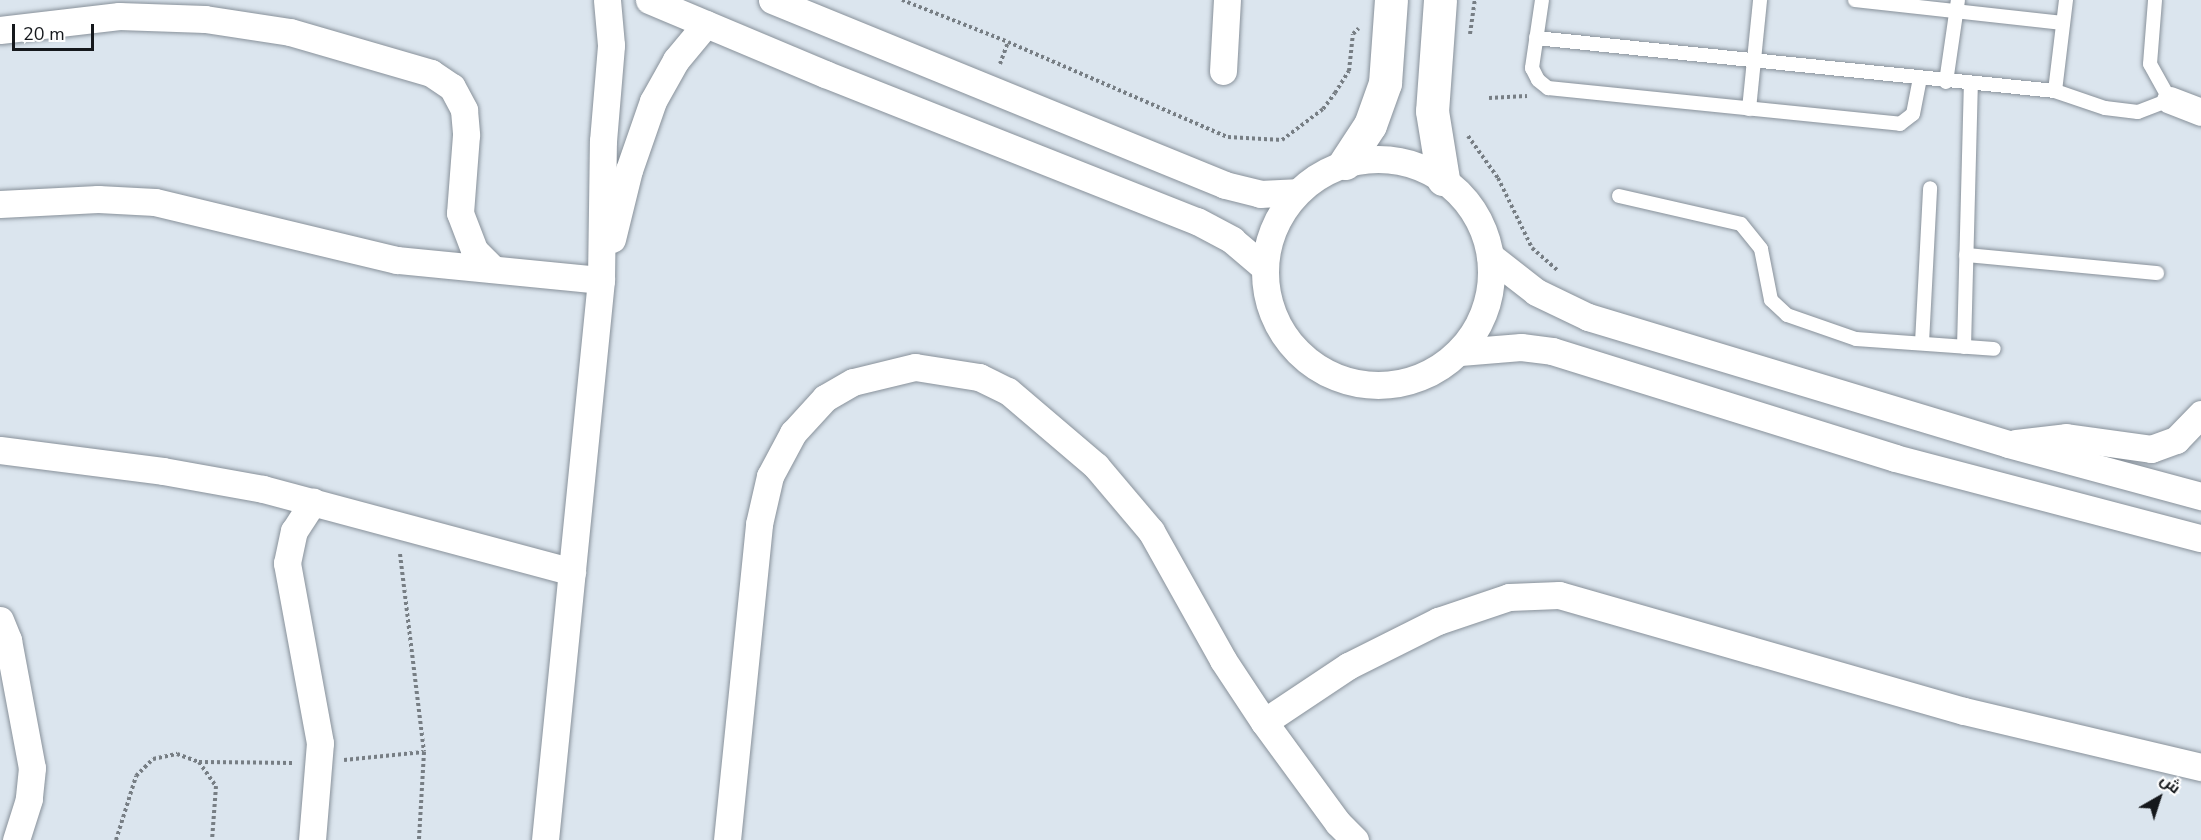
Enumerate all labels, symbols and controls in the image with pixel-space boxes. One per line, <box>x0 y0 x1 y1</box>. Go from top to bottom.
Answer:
scale bar <box>15 12 98 50</box>
text: 20 m <box>23 22 65 46</box>
north arrow <box>2129 768 2189 828</box>
text: ش <box>2155 769 2185 799</box>

